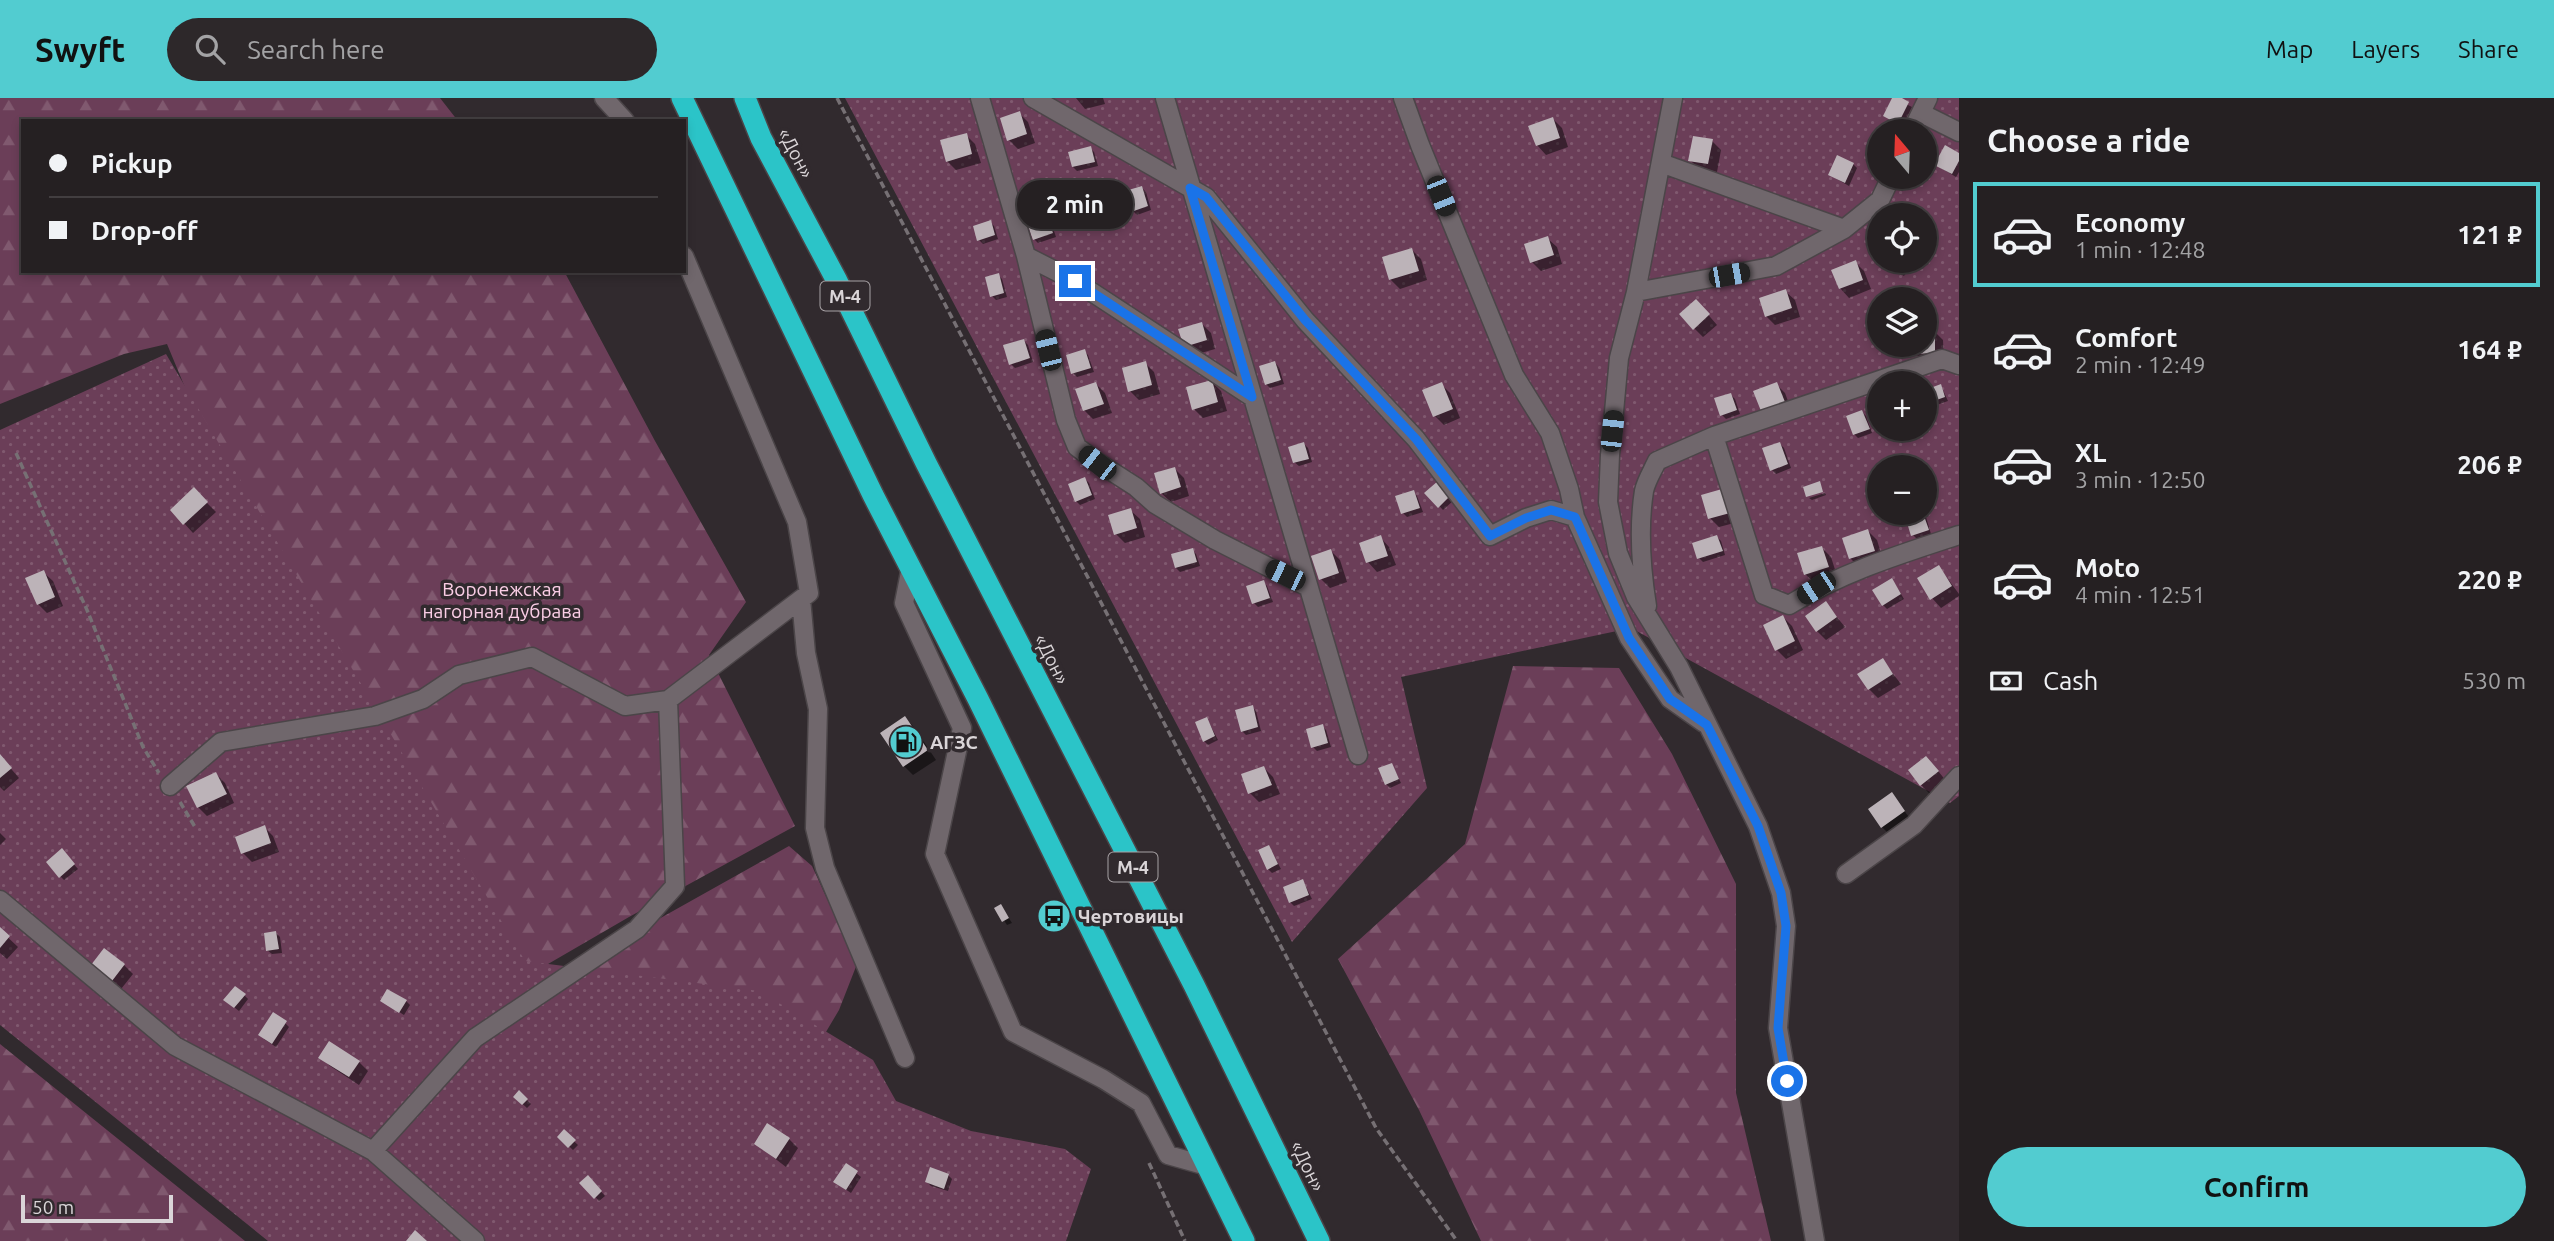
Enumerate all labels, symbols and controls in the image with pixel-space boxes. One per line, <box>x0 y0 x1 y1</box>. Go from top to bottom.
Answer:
search box <box>167 18 657 81</box>
icon: search <box>191 30 229 68</box>
text: Swyft <box>35 31 125 68</box>
text: Search here <box>247 35 385 64</box>
text: Map <box>2266 36 2313 63</box>
text: Layers <box>2351 36 2420 63</box>
text: Share <box>2458 36 2519 63</box>
north arrow <box>1867 119 1937 189</box>
map controls <box>1867 119 1937 525</box>
text: Choose a ride <box>1987 122 2190 158</box>
street label: «Дон» <box>774 124 818 182</box>
text: Pickup <box>91 149 173 178</box>
car <box>1424 173 1459 219</box>
callout: 2 min <box>1017 180 1133 228</box>
text: 2 min <box>1046 192 1104 217</box>
button: locate <box>1867 203 1937 273</box>
icon: car <box>1991 203 2054 266</box>
text: Economy <box>2075 208 2185 237</box>
text: Drop-off <box>91 216 198 245</box>
text: 121 ₽ <box>2457 220 2522 249</box>
text: 1 min · 12:48 <box>2075 237 2206 262</box>
car <box>1707 261 1752 289</box>
route end <box>1059 265 1091 297</box>
road number: М-4 <box>820 281 870 310</box>
button: layers <box>1867 287 1937 357</box>
icon: car <box>1991 318 2054 381</box>
text: Comfort <box>2075 323 2178 352</box>
car <box>1033 327 1064 373</box>
text: 164 ₽ <box>2457 335 2522 364</box>
text: 2 min · 12:49 <box>2075 352 2206 377</box>
button: + <box>1867 371 1937 441</box>
car <box>1600 409 1625 453</box>
icon: car <box>1991 433 2054 496</box>
text: XL <box>2075 438 2106 467</box>
car <box>1074 442 1121 484</box>
text: 206 ₽ <box>2457 450 2522 479</box>
button: − <box>1867 455 1937 525</box>
text: 3 min · 12:50 <box>2075 467 2206 492</box>
icon: car <box>1991 548 2054 611</box>
text: Moto <box>2075 553 2140 582</box>
car <box>1262 556 1309 594</box>
text: 220 ₽ <box>2457 565 2522 594</box>
car <box>1793 568 1840 608</box>
park label: Воронежская нагорная дубрава <box>422 578 582 622</box>
text: 4 min · 12:51 <box>2075 582 2206 607</box>
street label: «Дон» <box>1030 630 1074 688</box>
icon: cash <box>1987 662 2025 700</box>
text: Cash <box>2043 666 2098 695</box>
text: 530 m <box>2462 668 2526 693</box>
fuel station icon: АГЗС <box>887 723 925 761</box>
place label: АГЗС <box>930 731 978 753</box>
road number: М-4 <box>1108 852 1158 882</box>
bus stop icon: Чертовицы <box>1035 897 1073 935</box>
place label: Чертовицы <box>1078 905 1184 927</box>
route start <box>1771 1065 1803 1097</box>
street label: «Дон» <box>1286 1137 1330 1195</box>
button: Confirm <box>1987 1147 2526 1227</box>
scale bar <box>21 1192 173 1224</box>
text: 50 m <box>32 1196 74 1218</box>

